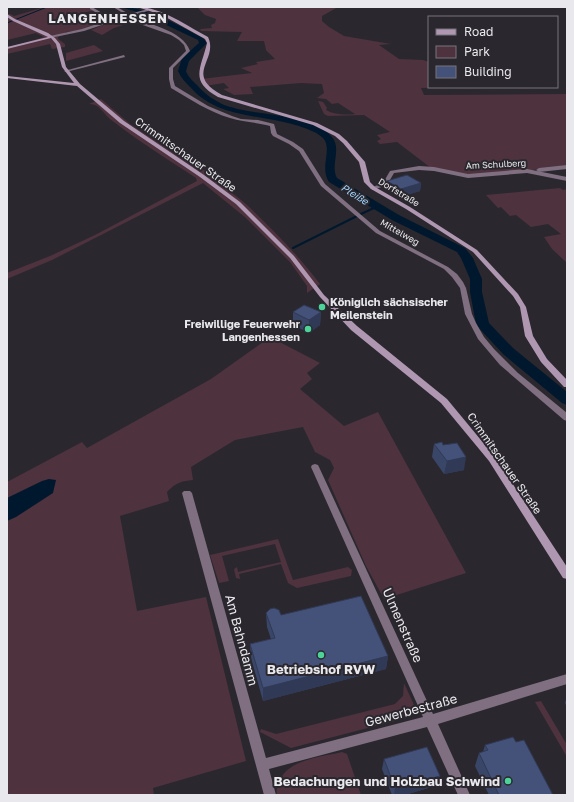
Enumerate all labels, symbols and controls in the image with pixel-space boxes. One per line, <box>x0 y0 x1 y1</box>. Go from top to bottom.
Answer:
district label: LANGENHESSEN <box>48 10 168 26</box>
legend <box>428 16 558 88</box>
text: Road <box>464 24 493 39</box>
text: Park <box>464 44 490 59</box>
text: Building <box>464 64 512 79</box>
street label: Crimmitschauer Straße <box>133 114 239 194</box>
street label: Am Schulberg <box>466 157 526 171</box>
street label: Dorfstraße <box>376 175 422 209</box>
water label: Pleiße <box>339 181 372 208</box>
street label: Mittelweg <box>379 216 421 248</box>
place label: Königlich sächsischer Meilenstein <box>330 295 449 321</box>
marker: Königlich sächsischer Meilenstein <box>317 302 327 312</box>
place label: Freiwillige Feuerwehr Langenhessen <box>184 317 301 343</box>
marker: Freiwillige Feuerwehr Langenhessen <box>303 324 313 334</box>
street label: Crimmitschauer Straße <box>465 410 545 516</box>
street label: Ulmenstraße <box>379 585 427 665</box>
street label: Am Bahndamm <box>222 593 262 687</box>
marker: Betriebshof RVW <box>316 650 326 660</box>
place label: Betriebshof RVW <box>267 661 375 677</box>
street label: Gewerbestraße <box>363 690 459 730</box>
place label: Bedachungen und Holzbau Schwind <box>274 773 500 789</box>
marker: Bedachungen und Holzbau Schwind <box>503 776 513 786</box>

